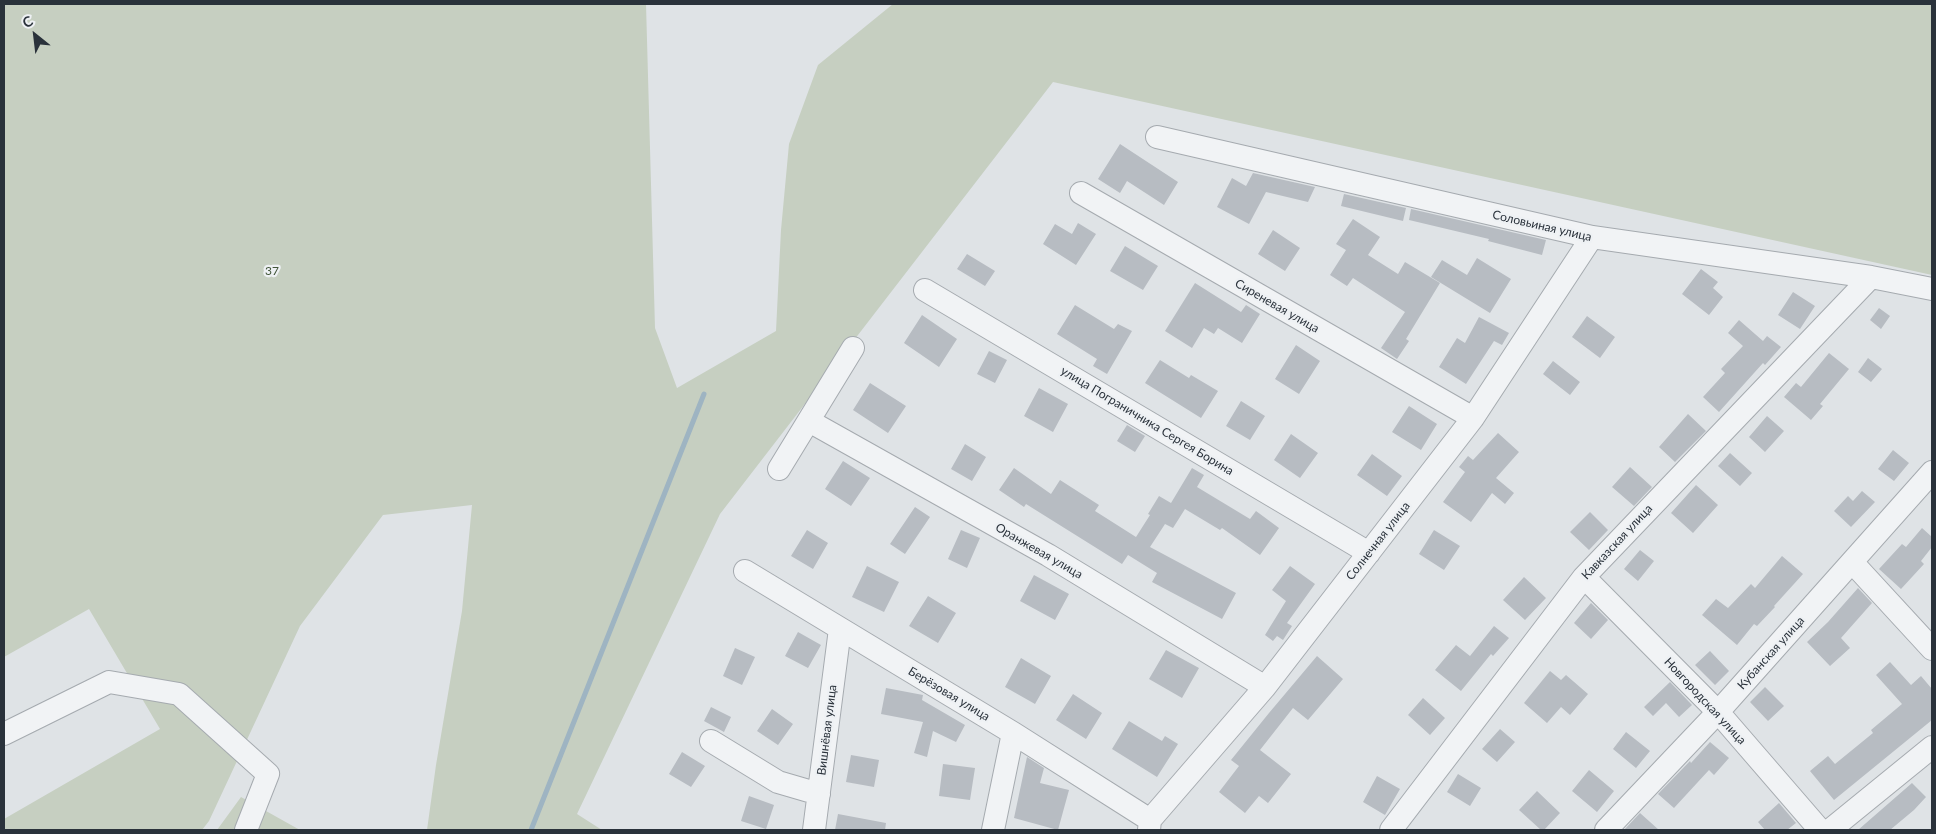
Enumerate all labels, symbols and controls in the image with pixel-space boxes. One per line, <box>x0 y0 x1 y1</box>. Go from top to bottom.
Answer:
north arrow <box>10 10 60 60</box>
text: С <box>19 12 36 31</box>
street label: Соловьиная улица <box>1491 208 1593 244</box>
park label: 37 <box>265 264 279 278</box>
street label: Сиреневая улица <box>1232 276 1322 336</box>
street label: улица Пограничника Сергея Борина <box>1058 364 1236 478</box>
street label: Солнечная улица <box>1343 499 1413 583</box>
street label: Кавказская улица <box>1579 502 1655 582</box>
street label: Оранжевая улица <box>993 520 1085 582</box>
street label: Кубанская улица <box>1735 614 1807 692</box>
street label: Новгородская улица <box>1661 655 1749 747</box>
street label: Берёзовая улица <box>906 664 992 724</box>
street label: Вишнёвая улица <box>814 684 840 776</box>

